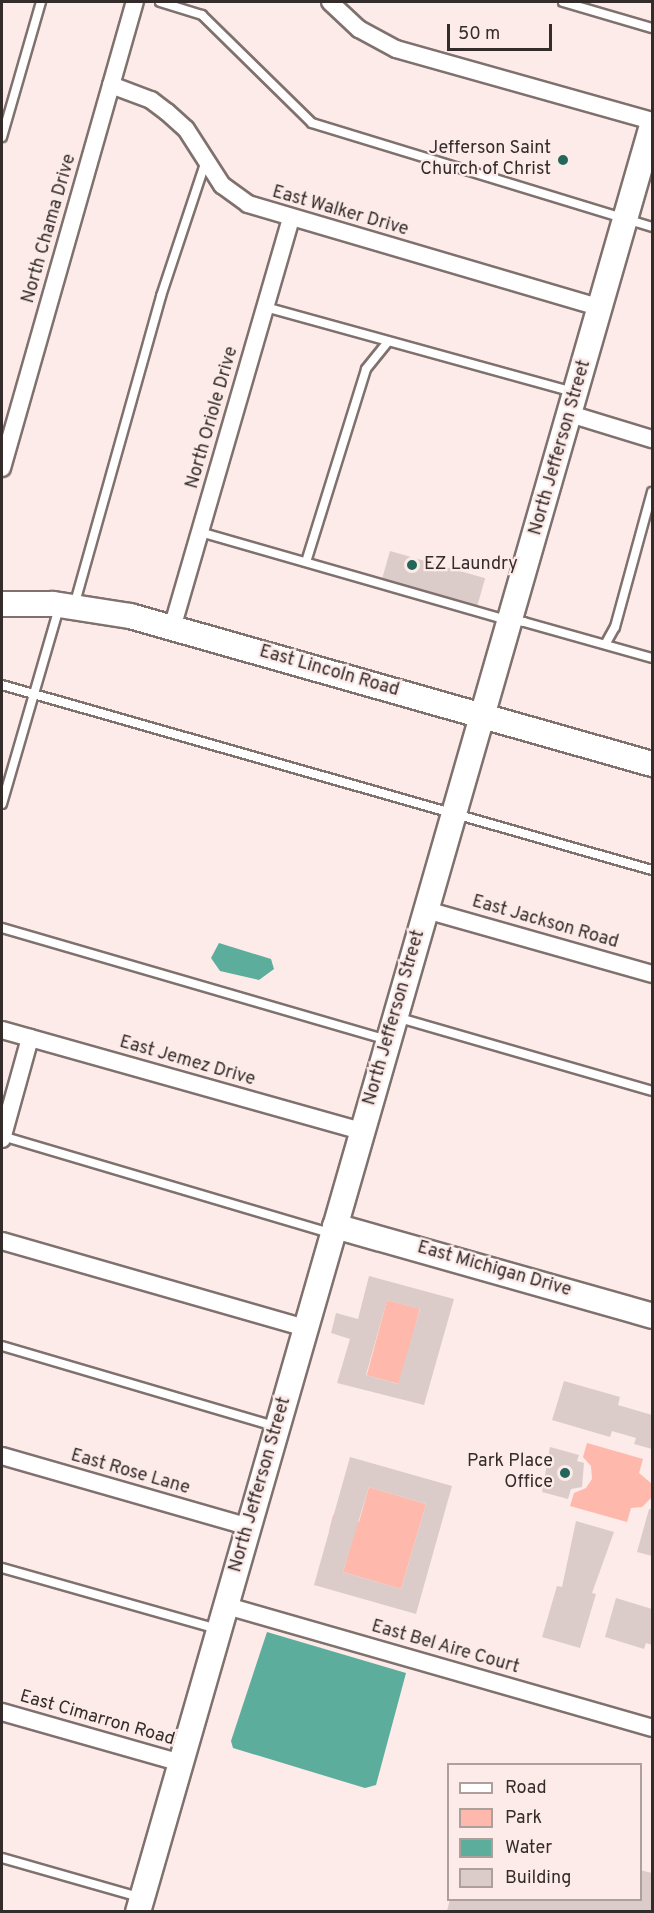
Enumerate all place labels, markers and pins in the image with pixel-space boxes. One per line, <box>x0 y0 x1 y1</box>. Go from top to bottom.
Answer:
place label: Jefferson Saint Church of Christ <box>420 139 551 182</box>
marker: Jefferson Saint Church of Christ <box>556 153 570 167</box>
place label: EZ Laundry <box>424 554 518 576</box>
marker: EZ Laundry <box>405 558 419 572</box>
place label: Park Place Office <box>467 1452 553 1494</box>
marker: Park Place Office <box>558 1466 572 1480</box>

